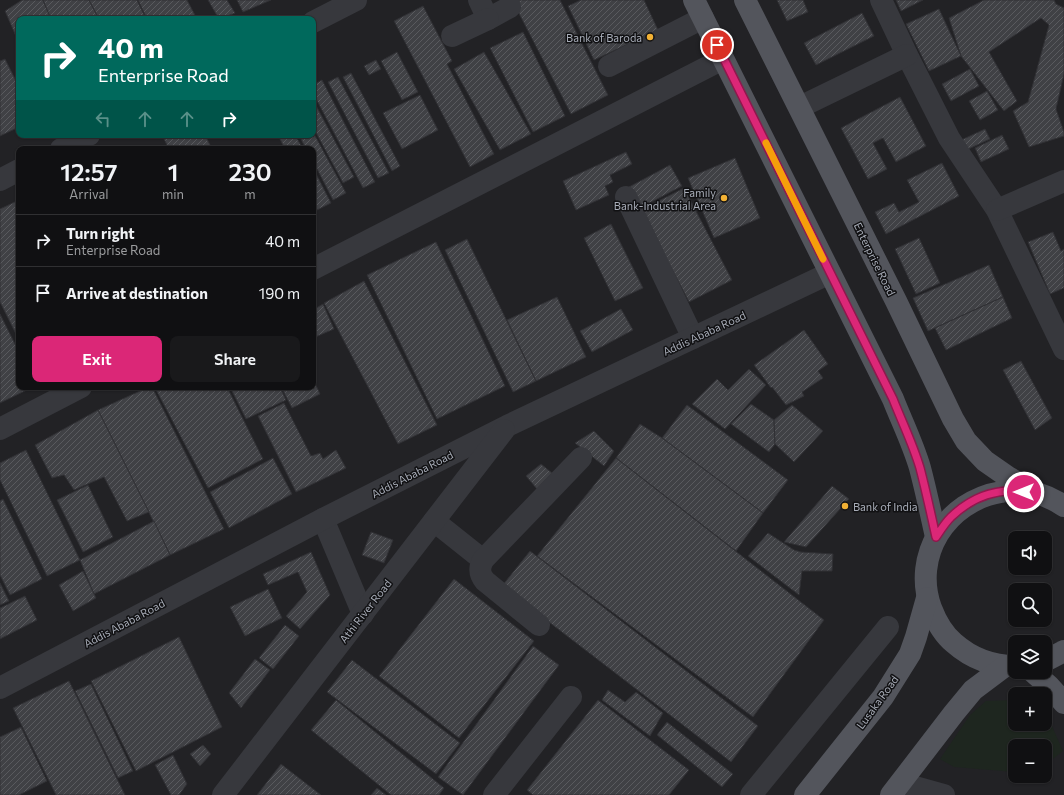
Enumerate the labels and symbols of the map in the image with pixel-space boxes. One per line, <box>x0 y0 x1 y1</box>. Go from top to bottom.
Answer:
pin <box>700 28 734 62</box>
place label: Bank of Baroda <box>566 31 642 44</box>
marker: Bank of Baroda <box>645 32 655 42</box>
place label: Family Bank-Industrial Area <box>614 186 716 212</box>
marker: Family Bank-Industrial Area <box>719 193 729 203</box>
street label: Enterprise Road <box>852 220 898 298</box>
street label: Addis Ababa Road <box>661 308 747 358</box>
street label: Addis Ababa Road <box>369 448 455 500</box>
position arrow <box>1003 471 1045 513</box>
place label: Bank of India <box>853 500 917 513</box>
marker: Bank of India <box>840 501 850 511</box>
street label: Athi River Road <box>336 577 394 645</box>
street label: Addis Ababa Road <box>81 596 167 650</box>
street label: Lusaka Road <box>853 673 901 731</box>

